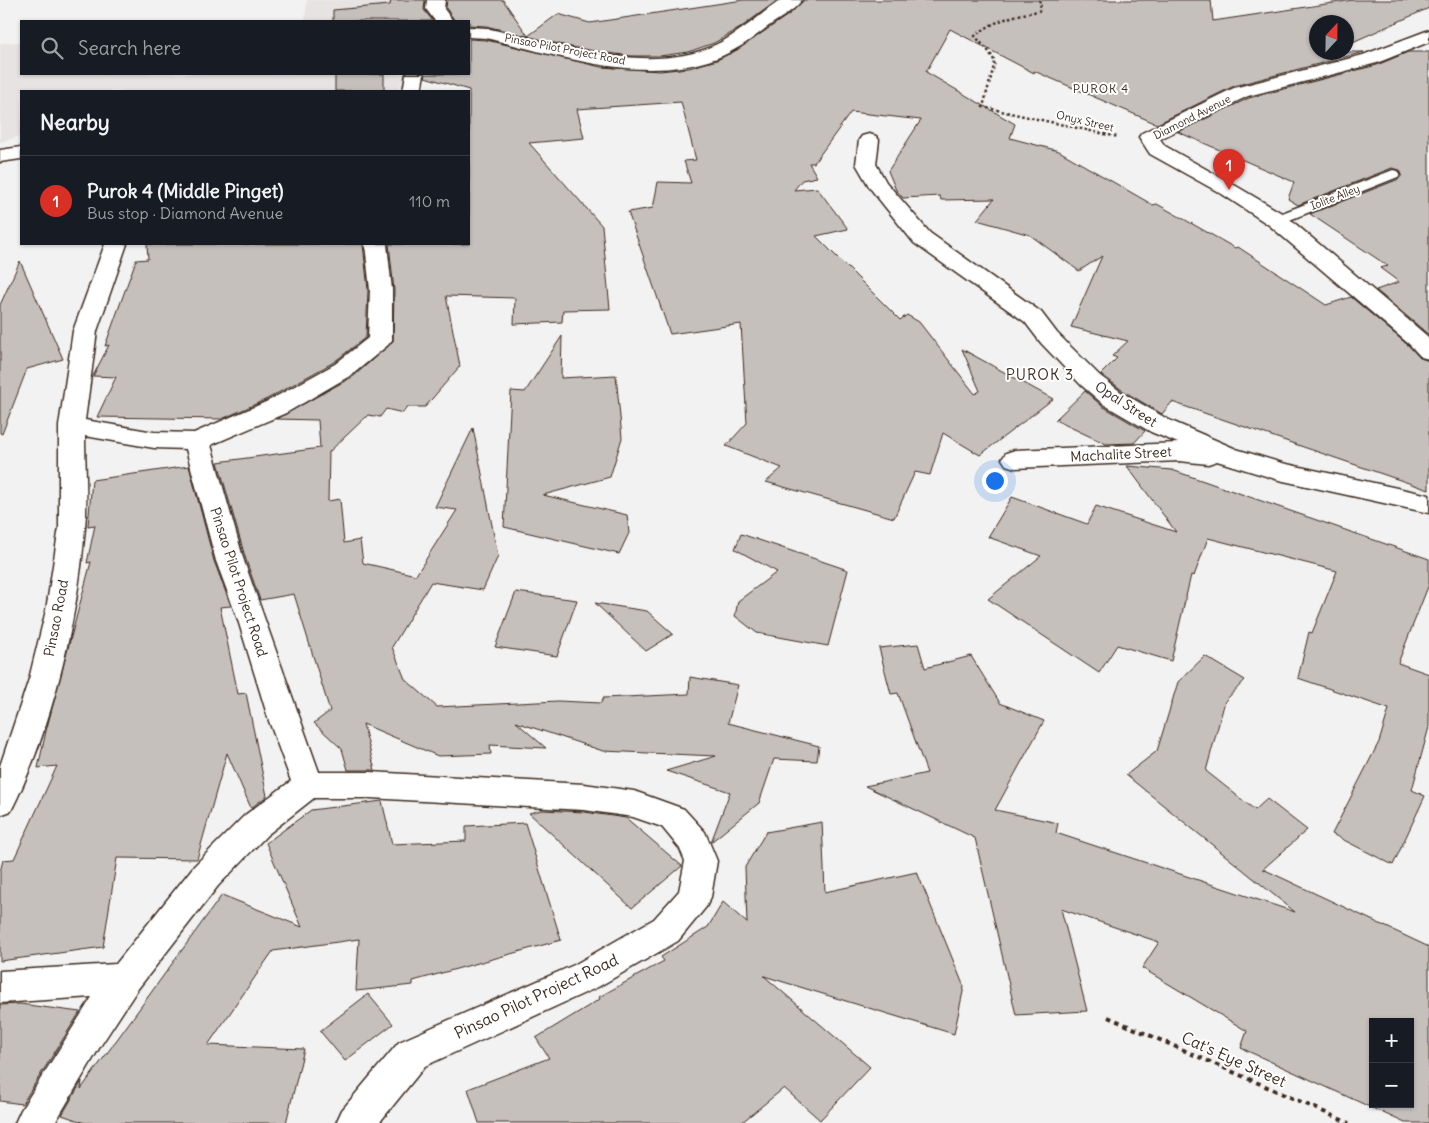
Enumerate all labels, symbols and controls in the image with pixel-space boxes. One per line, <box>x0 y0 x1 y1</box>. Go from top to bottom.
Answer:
north arrow <box>1309 15 1354 60</box>
search box <box>20 20 470 75</box>
street label: Pinsao Pilot Project Road <box>503 30 627 68</box>
icon: search <box>38 34 66 62</box>
text: Search here <box>78 36 181 60</box>
district label: PUROK 4 <box>1073 81 1129 96</box>
street label: Diamond Avenue <box>1151 92 1233 142</box>
street label: Onyx Street <box>1055 108 1115 134</box>
text: Nearby <box>40 109 110 136</box>
pin: 1 <box>1213 149 1245 190</box>
text: Purok 4 (Middle Pinget) <box>87 179 284 203</box>
street label: Iolite Alley <box>1308 181 1362 213</box>
text: 1 <box>53 191 59 211</box>
text: 110 m <box>409 191 450 211</box>
text: Bus stop · Diamond Avenue <box>87 203 283 223</box>
district label: PUROK 3 <box>1006 365 1074 384</box>
street label: Opal Street <box>1091 377 1161 431</box>
street label: Machalite Street <box>1070 442 1172 466</box>
your location <box>982 468 1008 494</box>
street label: Pinsao Pilot Project Road <box>206 505 272 659</box>
street label: Pinsao Road <box>40 578 72 658</box>
street label: Pinsao Pilot Project Road <box>451 949 621 1043</box>
map controls <box>1369 1018 1414 1108</box>
button: + <box>1369 1018 1414 1063</box>
street label: Cat's Eye Street <box>1179 1027 1290 1091</box>
button: − <box>1369 1063 1414 1108</box>

